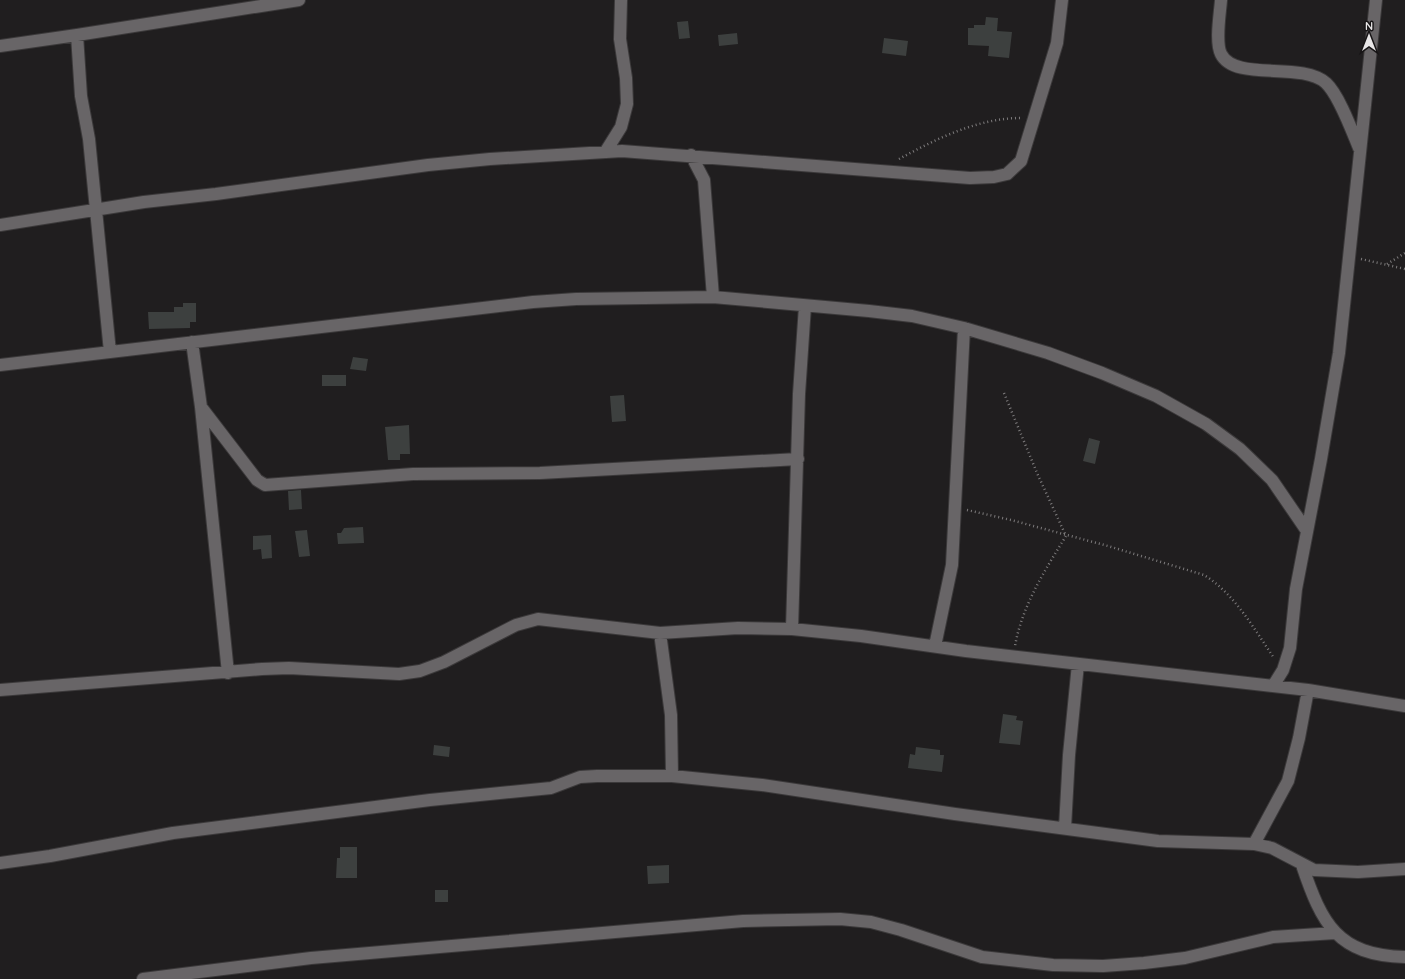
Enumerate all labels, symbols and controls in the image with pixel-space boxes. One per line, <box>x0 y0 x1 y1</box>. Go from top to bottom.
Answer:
north arrow <box>1349 16 1389 56</box>
text: N <box>1365 19 1373 33</box>

